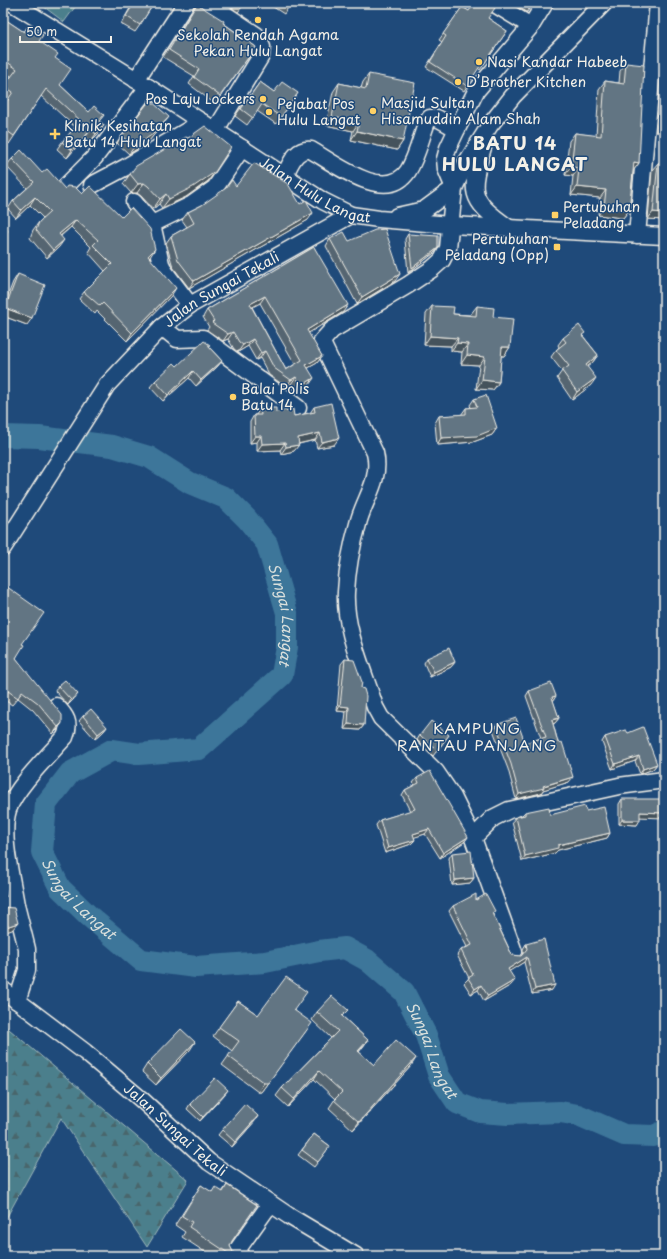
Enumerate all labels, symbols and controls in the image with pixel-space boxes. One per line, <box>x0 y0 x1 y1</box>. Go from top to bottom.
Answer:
marker: Sekolah Rendah Agama Pekan Hulu Langat <box>253 15 263 25</box>
scale bar <box>20 18 111 44</box>
text: 50 m <box>26 22 57 40</box>
place label: Sekolah Rendah Agama Pekan Hulu Langat <box>177 24 339 61</box>
place label: Nasi Kandar Habeeb <box>487 51 627 72</box>
marker: Nasi Kandar Habeeb <box>474 57 484 67</box>
place label: D’Brother Kitchen <box>466 71 586 92</box>
marker: D’Brother Kitchen <box>453 77 463 87</box>
place label: Pos Laju Lockers <box>145 88 255 109</box>
place label: Masjid Sultan Hisamuddin Alam Shah <box>381 92 541 129</box>
place label: Pejabat Pos Hulu Langat <box>277 93 361 130</box>
marker: Pos Laju Lockers <box>258 94 268 104</box>
marker: Masjid Sultan Hisamuddin Alam Shah <box>368 106 378 116</box>
marker: Pejabat Pos Hulu Langat <box>264 107 274 117</box>
place label: Klinik Kesihatan Batu 14 Hulu Langat <box>64 115 202 152</box>
marker: Klinik Kesihatan Batu 14 Hulu Langat <box>49 128 61 140</box>
district label: BATU 14 HULU LANGAT <box>442 129 588 177</box>
street label: Jalan Hulu Langat <box>255 151 372 228</box>
place label: Pertubuhan Peladang <box>563 196 640 233</box>
marker: Pertubuhan Peladang <box>550 210 560 220</box>
place label: Pertubuhan Peladang (Opp) <box>445 228 549 265</box>
marker: Pertubuhan Peladang (Opp) <box>552 242 562 252</box>
street label: Jalan Sungai Tekali <box>159 246 283 332</box>
place label: Balai Polis Batu 14 <box>241 378 309 415</box>
marker: Balai Polis Batu 14 <box>228 392 238 402</box>
water label: Sungai Langat <box>263 560 300 670</box>
district label: KAMPUNG RANTAU PANJANG <box>397 716 557 756</box>
water label: Sungai Langat <box>37 853 123 946</box>
water label: Sungai Langat <box>401 997 465 1105</box>
street label: Jalan Sungai Tekali <box>119 1078 231 1181</box>

